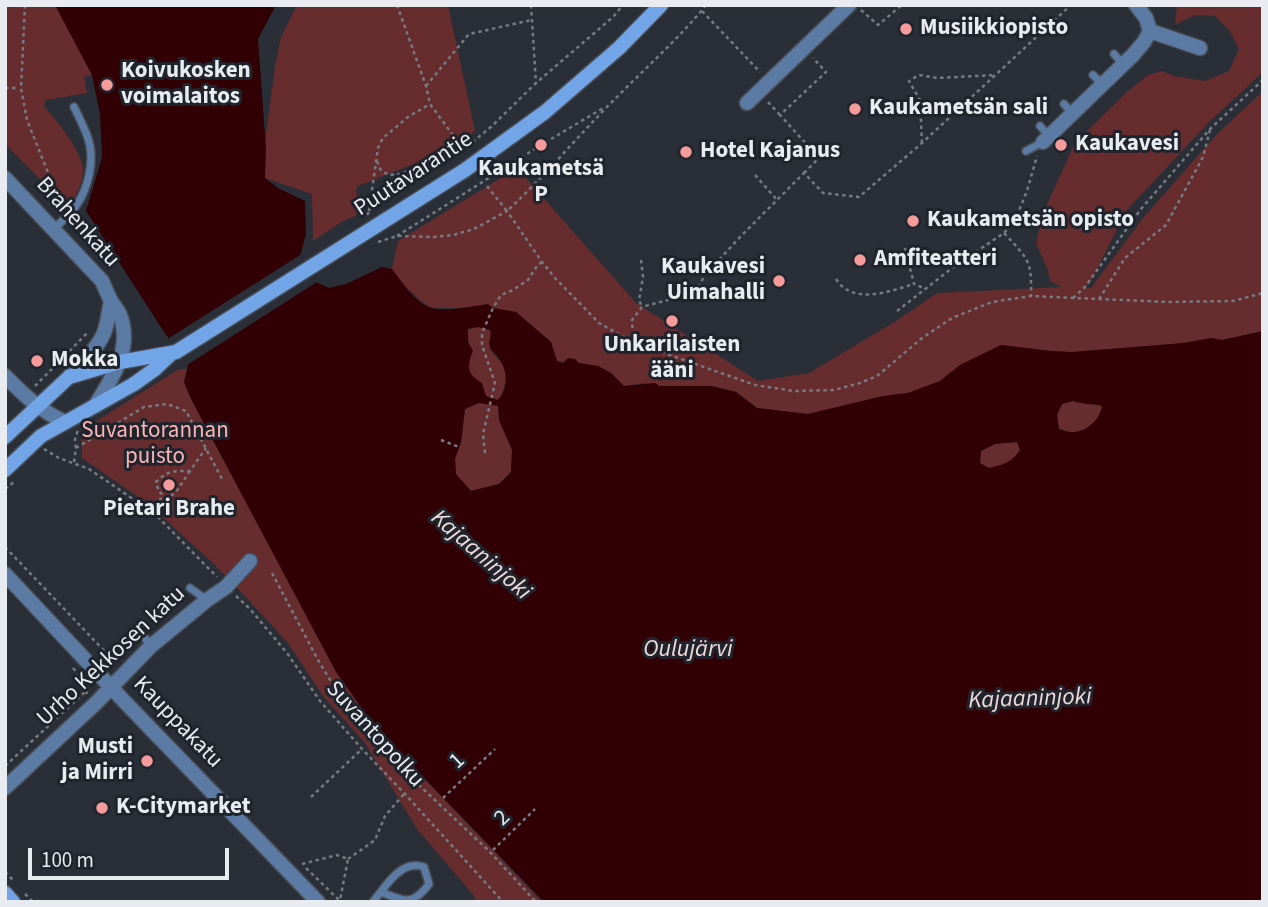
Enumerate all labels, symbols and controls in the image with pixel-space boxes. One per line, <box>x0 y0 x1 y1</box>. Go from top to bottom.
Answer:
place label: Musiikkiopisto <box>920 15 1068 43</box>
marker: Musiikkiopisto <box>898 21 914 37</box>
place label: Koivukosken voimalaitos <box>121 58 251 112</box>
marker: Koivukosken voimalaitos <box>99 77 115 93</box>
place label: Kaukametsän sali <box>869 95 1048 123</box>
marker: Kaukametsän sali <box>847 101 863 117</box>
street label: Puutavarantie <box>350 127 478 223</box>
place label: Kaukavesi <box>1075 131 1179 159</box>
marker: Kaukametsä P <box>533 137 549 153</box>
marker: Kaukavesi <box>1053 137 1069 153</box>
place label: Hotel Kajanus <box>700 138 840 166</box>
marker: Hotel Kajanus <box>678 144 694 160</box>
place label: Kaukametsä P <box>478 156 604 210</box>
street label: Brahenkatu <box>29 172 125 274</box>
place label: Kaukametsän opisto <box>927 207 1134 235</box>
marker: Kaukametsän opisto <box>905 213 921 229</box>
place label: Amfiteatteri <box>874 246 997 274</box>
marker: Amfiteatteri <box>852 252 868 268</box>
place label: Kaukavesi Uimahalli <box>661 254 765 308</box>
marker: Kaukavesi Uimahalli <box>771 273 787 289</box>
marker: Unkarilaisten ääni <box>664 313 680 329</box>
place label: Unkarilaisten ääni <box>604 332 740 386</box>
place label: Mokka <box>51 347 118 375</box>
marker: Mokka <box>29 353 45 369</box>
park label: Suvantorannan puisto <box>81 418 229 472</box>
marker: Pietari Brahe <box>161 477 177 493</box>
place label: Pietari Brahe <box>103 496 235 524</box>
water label: Kajaaninjoki <box>424 505 536 607</box>
street label: Urho Kekkosen katu <box>32 581 192 733</box>
water label: Oulujärvi <box>643 637 733 665</box>
street label: Kauppakatu <box>126 671 228 775</box>
street label: Suvantopolku <box>319 676 429 794</box>
water label: Kajaaninjoki <box>968 683 1092 717</box>
place label: Musti ja Mirri <box>61 734 133 788</box>
street label: 1 <box>444 748 472 776</box>
marker: Musti ja Mirri <box>139 753 155 769</box>
place label: K-Citymarket <box>116 794 251 822</box>
marker: K-Citymarket <box>94 800 110 816</box>
street label: 2 <box>489 805 517 833</box>
scale bar <box>32 834 233 878</box>
text: 100 m <box>41 845 94 875</box>

